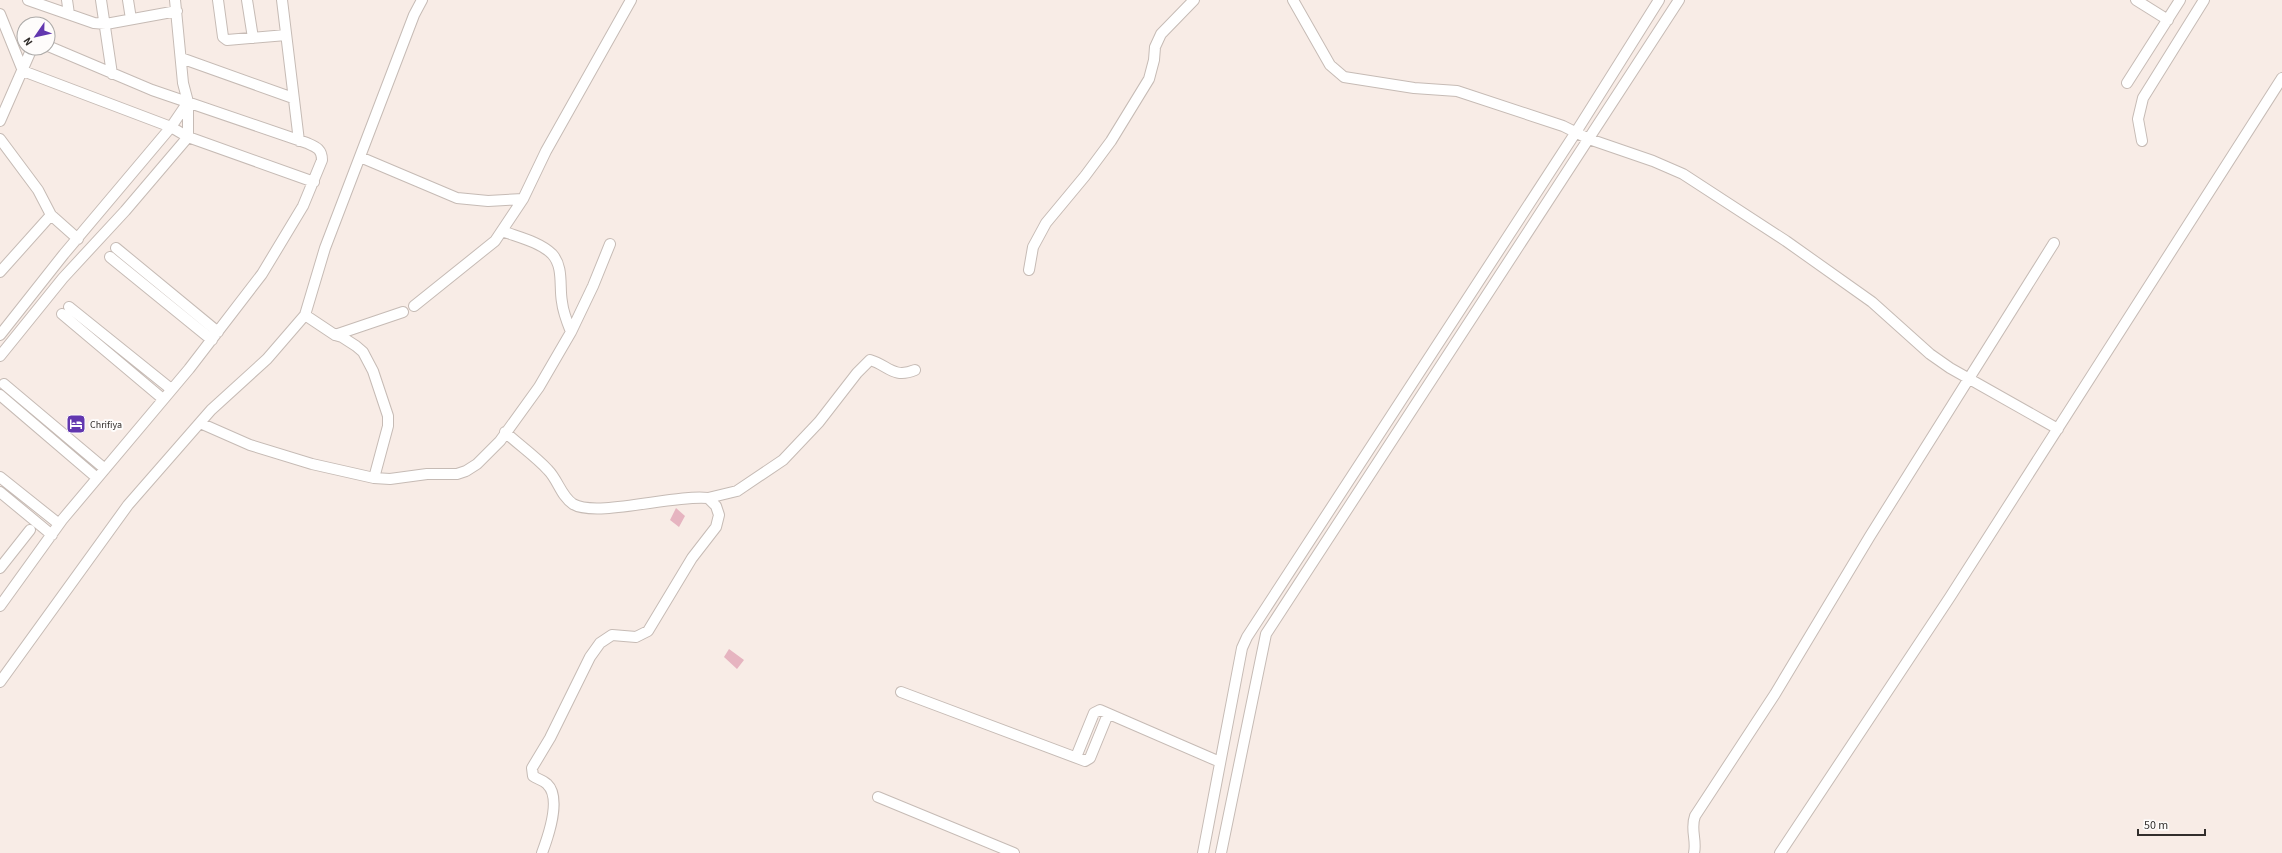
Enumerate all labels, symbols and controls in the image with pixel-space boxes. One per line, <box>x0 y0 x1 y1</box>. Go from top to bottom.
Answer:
north arrow <box>16 16 56 56</box>
text: N <box>20 34 36 49</box>
hotel icon: Chrifiya <box>65 413 87 435</box>
place label: Chrifiya <box>90 418 122 432</box>
scale bar <box>2138 811 2205 837</box>
text: 50 m <box>2144 817 2168 834</box>

